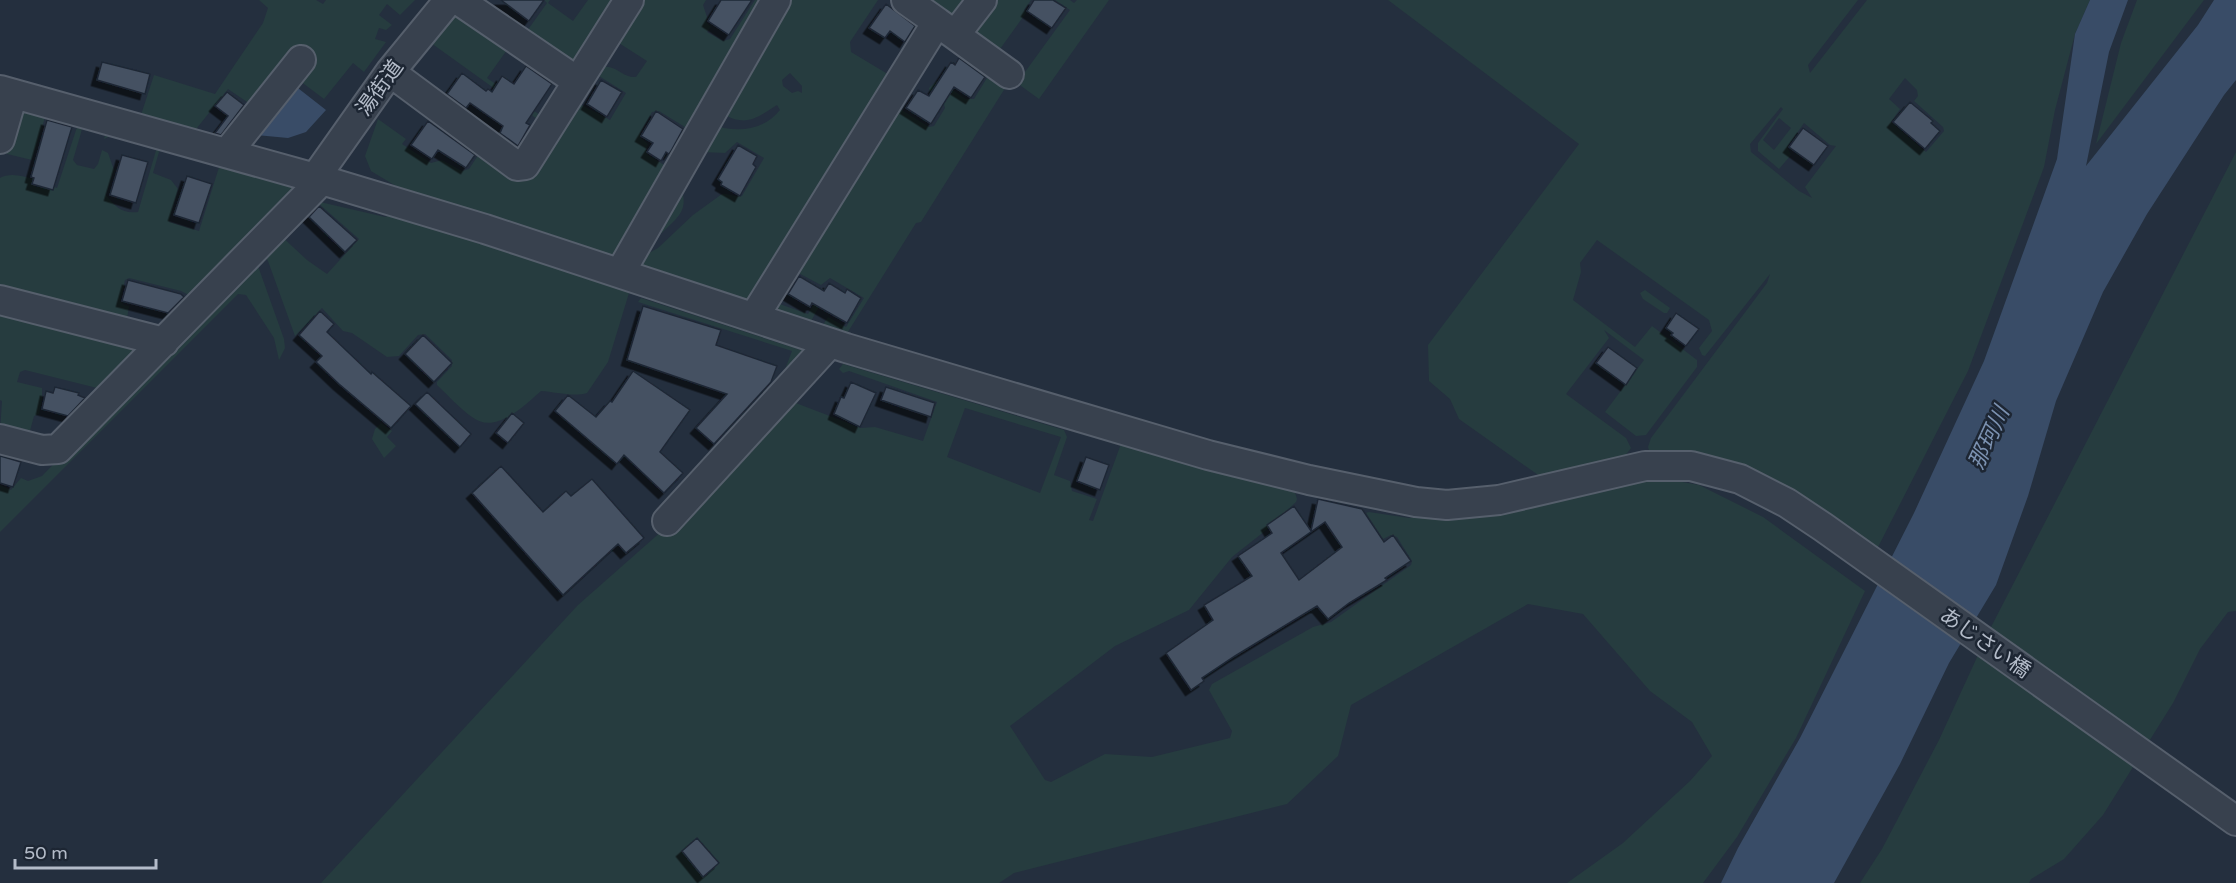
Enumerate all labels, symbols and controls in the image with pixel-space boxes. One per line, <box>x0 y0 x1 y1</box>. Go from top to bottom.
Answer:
street label: 湯街道 <box>351 55 409 121</box>
water label: 那珂川 <box>1963 401 2016 473</box>
street label: あじさい橋 <box>1935 603 2035 683</box>
scale bar <box>15 832 156 870</box>
text: 50 m <box>24 842 68 864</box>

